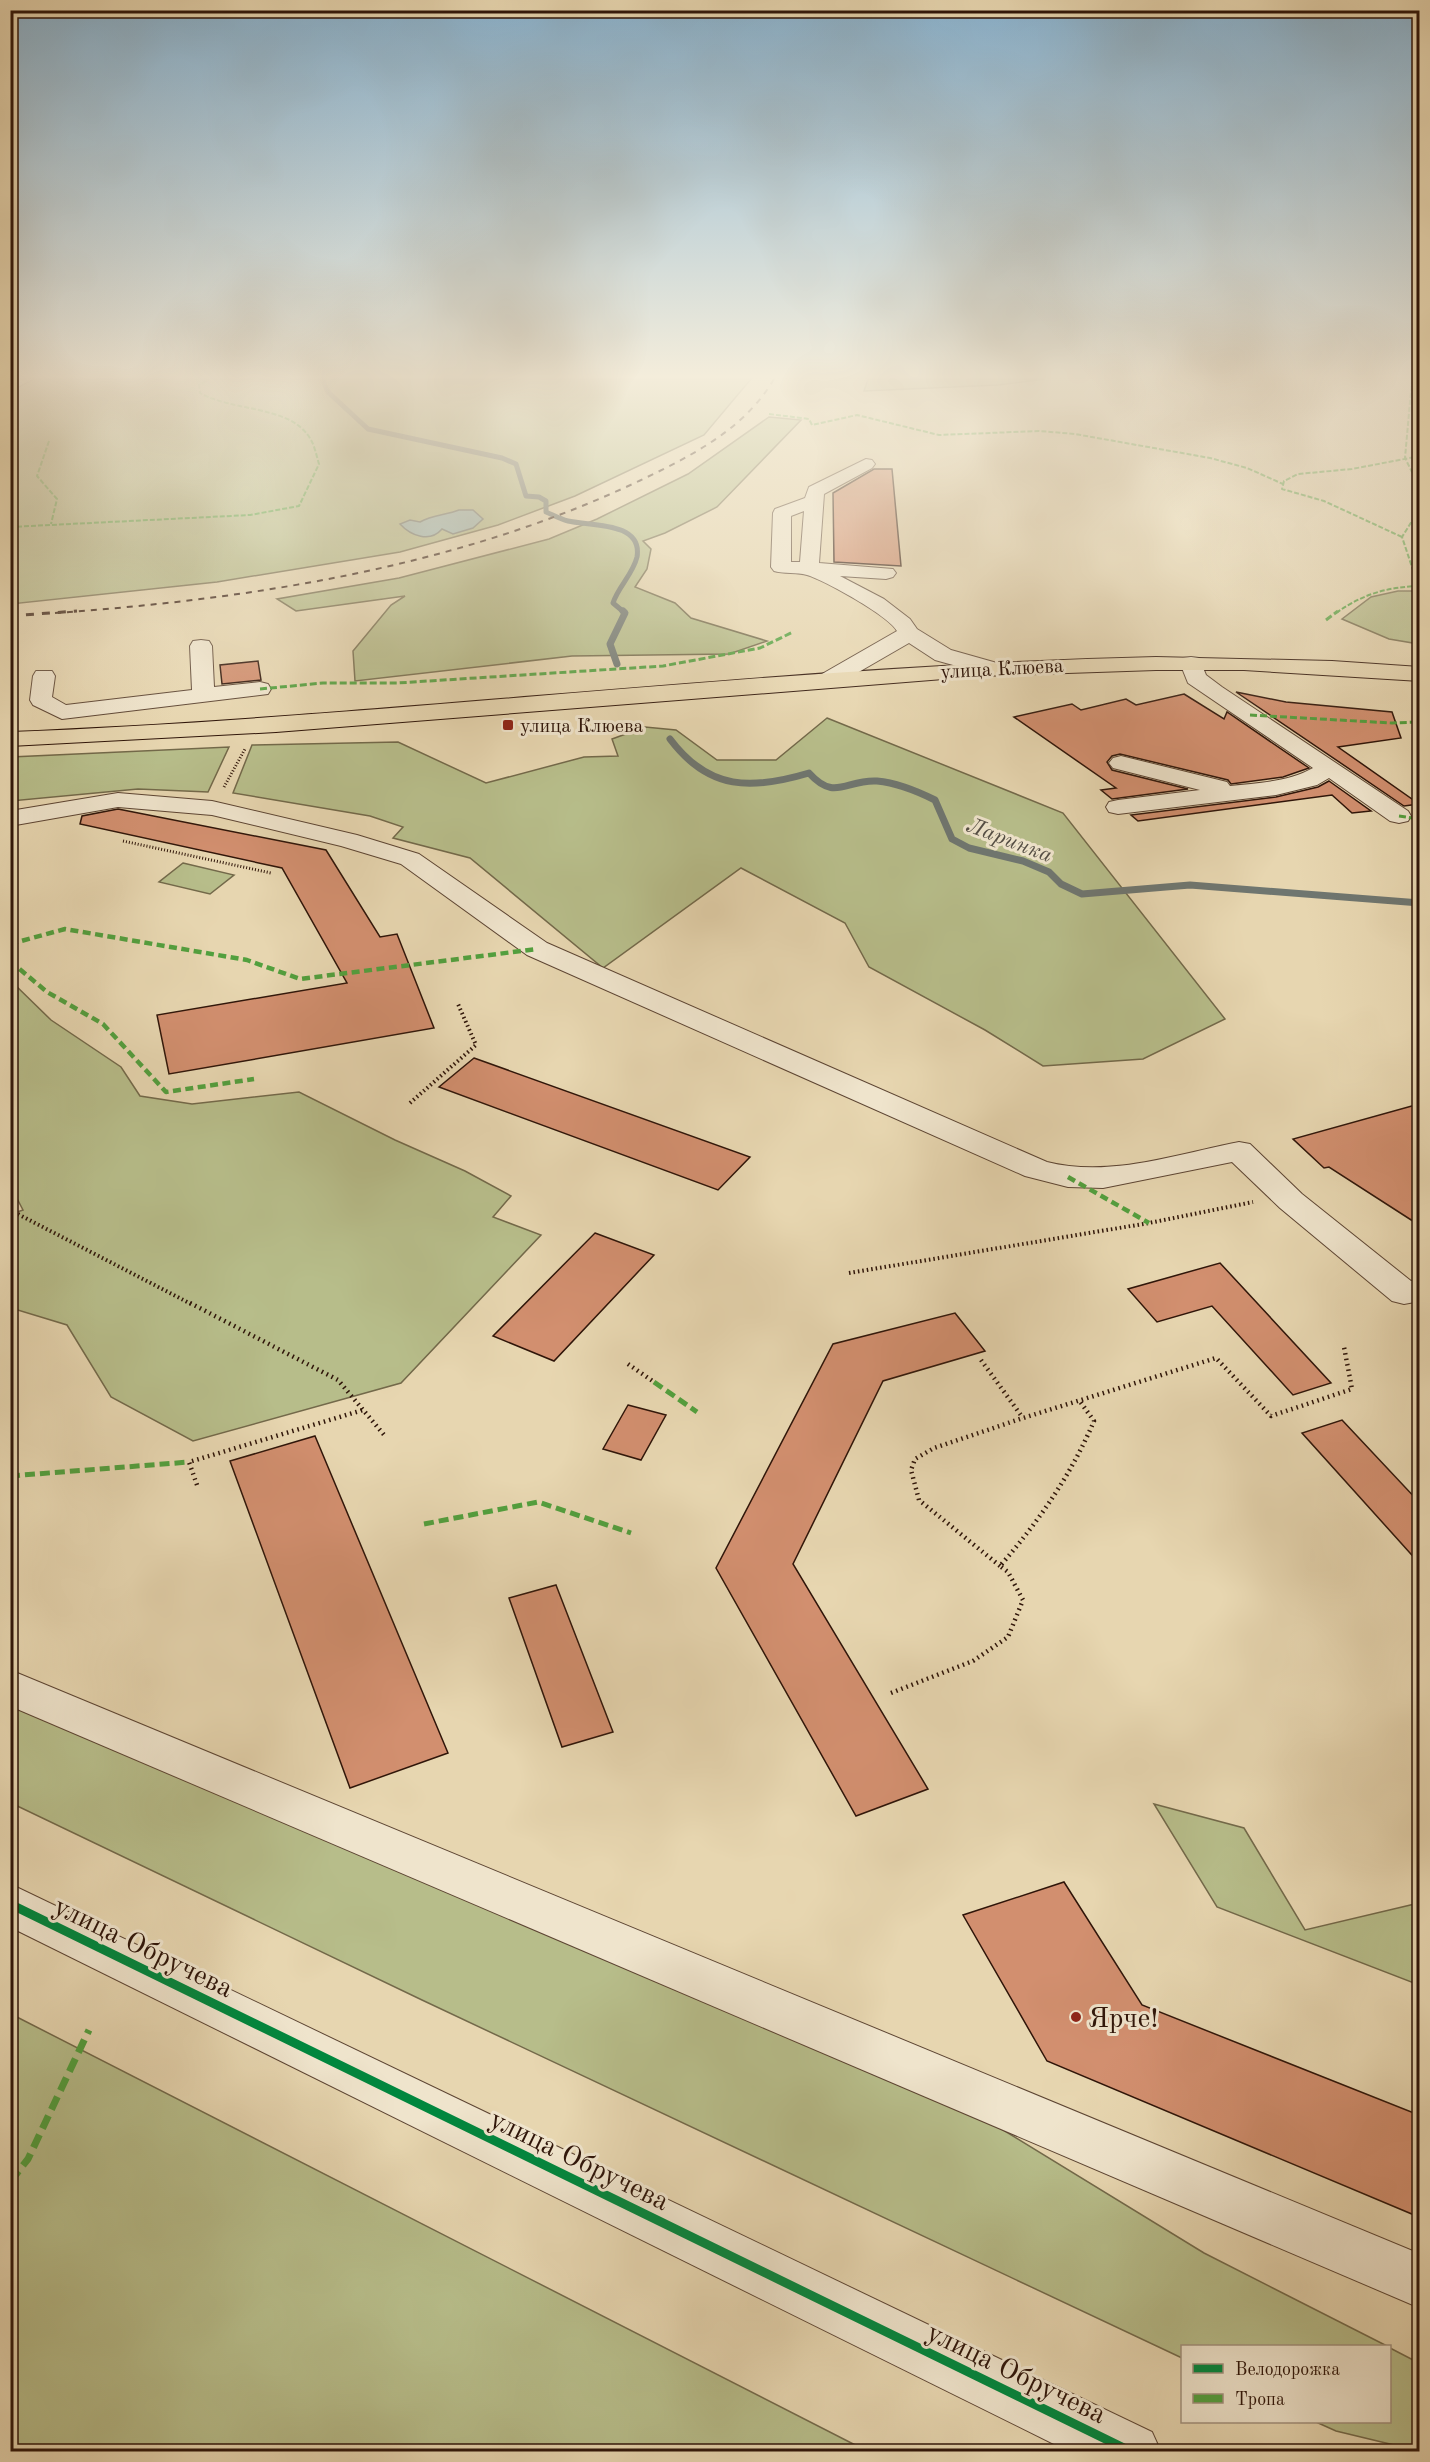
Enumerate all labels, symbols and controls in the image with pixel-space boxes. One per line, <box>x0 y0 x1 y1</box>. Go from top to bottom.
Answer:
street label: улица Клюева <box>940 657 1064 683</box>
place label: улица Клюева <box>520 717 643 737</box>
marker: улица Клюева <box>501 718 515 732</box>
water label: Ларинка <box>963 815 1055 867</box>
street label: улица Обручева <box>49 1893 237 2004</box>
place label: Ярче! <box>1088 2006 1158 2034</box>
marker: Ярче! <box>1069 2010 1083 2024</box>
street label: улица Обручева <box>485 2106 673 2217</box>
street label: улица Обручева <box>922 2319 1110 2430</box>
legend <box>1181 2345 1391 2423</box>
text: Велодорожка <box>1235 2361 1340 2379</box>
text: Тропа <box>1235 2391 1285 2409</box>

